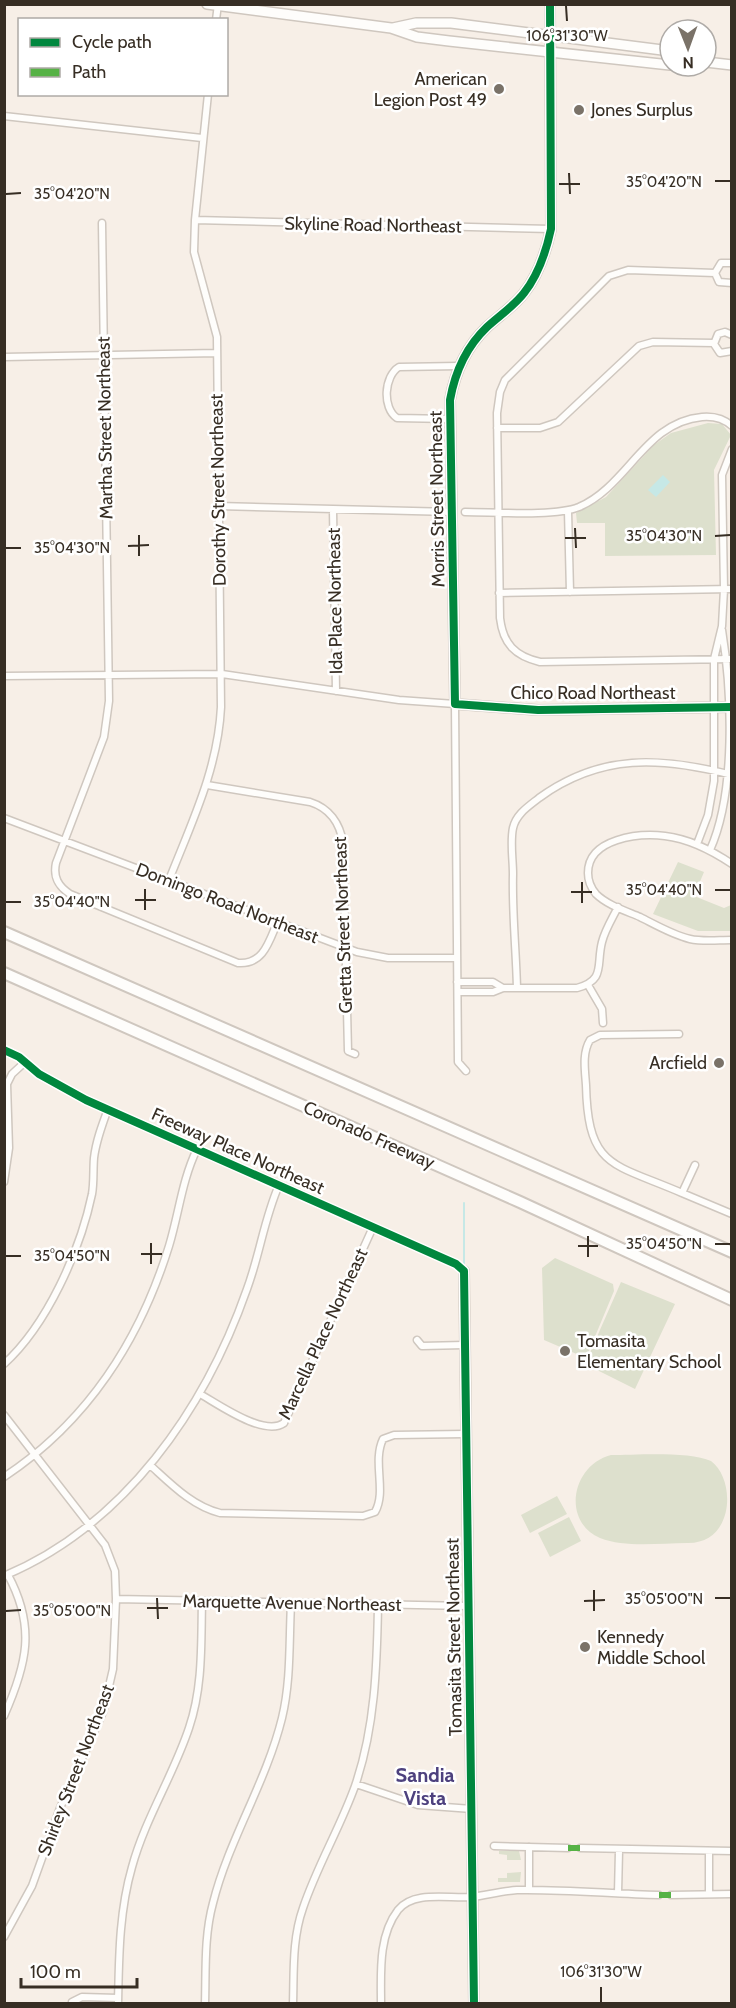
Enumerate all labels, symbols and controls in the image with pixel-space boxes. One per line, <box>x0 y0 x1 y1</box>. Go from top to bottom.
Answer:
legend <box>18 18 228 96</box>
north arrow <box>658 18 718 78</box>
text: 106°31'30"W <box>526 27 608 45</box>
text: Cycle path <box>72 31 152 53</box>
text: N <box>682 53 694 72</box>
text: Path <box>72 61 106 83</box>
place label: American Legion Post 49 <box>374 68 487 111</box>
marker: American Legion Post 49 <box>492 82 506 96</box>
place label: Jones Surplus <box>590 99 693 121</box>
marker: Jones Surplus <box>572 103 586 117</box>
text: 35°04'20"N <box>626 173 702 191</box>
text: 35°04'20"N <box>34 185 110 203</box>
street label: Skyline Road Northeast <box>284 212 462 238</box>
street label: Martha Street Northeast <box>92 336 118 520</box>
street label: Dorothy Street Northeast <box>205 394 231 586</box>
street label: Morris Street Northeast <box>424 411 450 587</box>
street label: Ida Place Northeast <box>323 527 347 675</box>
text: 35°04'30"N <box>626 527 702 545</box>
text: 35°04'30"N <box>34 539 110 557</box>
street label: Chico Road Northeast <box>511 682 675 704</box>
street label: Gretta Street Northeast <box>329 836 357 1014</box>
street label: Domingo Road Northeast <box>133 858 321 948</box>
text: 35°04'40"N <box>626 881 702 899</box>
text: 35°04'40"N <box>34 893 110 911</box>
place label: Arcfield <box>649 1052 707 1074</box>
marker: Arcfield <box>712 1056 726 1070</box>
street label: Coronado Freeway <box>300 1096 438 1174</box>
street label: Freeway Place Northeast <box>148 1103 328 1199</box>
text: 35°04'50"N <box>626 1235 702 1253</box>
street label: Marcella Place Northeast <box>274 1245 372 1423</box>
text: 35°04'50"N <box>34 1247 110 1265</box>
place label: Tomasita Elementary School <box>577 1330 722 1373</box>
marker: Tomasita Elementary School <box>558 1344 572 1358</box>
street label: Tomasita Street Northeast <box>441 1538 467 1736</box>
street label: Marquette Avenue Northeast <box>182 1590 402 1616</box>
text: 35°05'00"N <box>625 1590 703 1608</box>
text: 35°05'00"N <box>33 1602 111 1620</box>
place label: Kennedy Middle School <box>597 1626 706 1669</box>
marker: Kennedy Middle School <box>578 1640 592 1654</box>
street label: Shirley Street Northeast <box>33 1681 119 1859</box>
district label: Sandia Vista <box>396 1763 454 1810</box>
scale bar <box>21 1951 136 1989</box>
text: 100 m <box>30 1961 81 1983</box>
text: 106°31'30"W <box>560 1963 642 1981</box>

